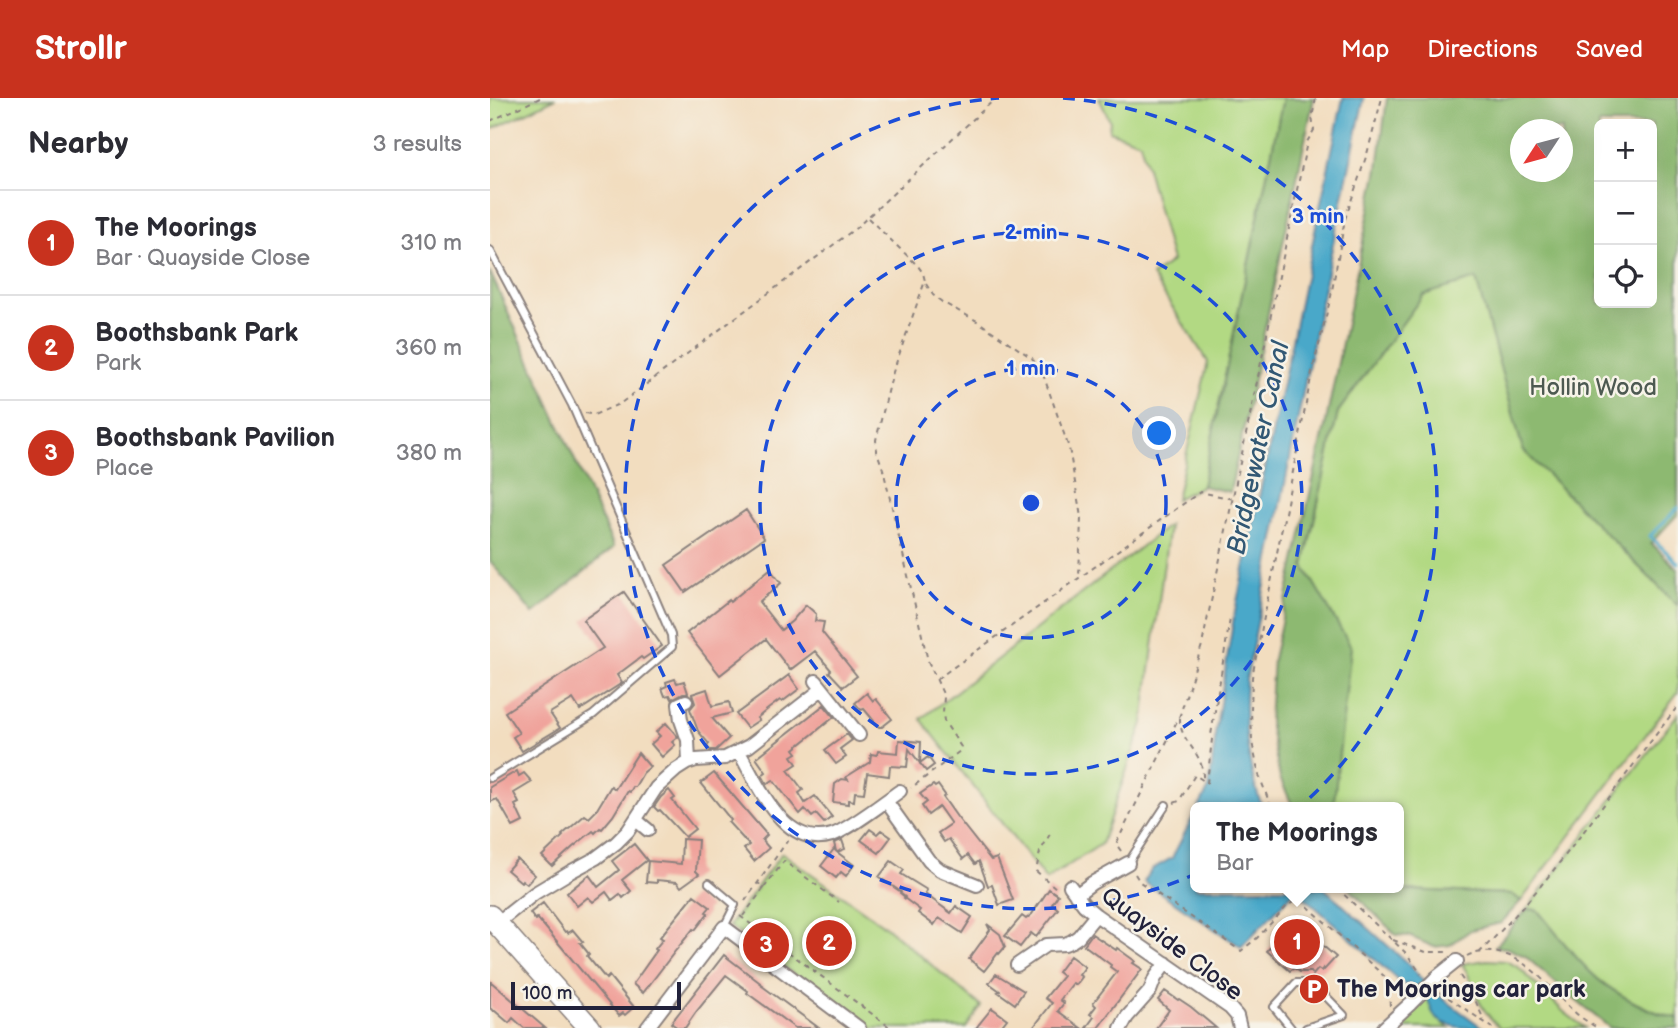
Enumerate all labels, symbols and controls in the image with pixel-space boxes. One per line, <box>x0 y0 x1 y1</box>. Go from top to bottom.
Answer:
text: Strollr <box>35 29 127 69</box>
text: Map <box>1341 35 1389 64</box>
text: Directions <box>1427 35 1538 64</box>
text: Saved <box>1576 35 1643 64</box>
north arrow <box>1510 119 1573 182</box>
map controls <box>1594 119 1657 308</box>
button: + <box>1594 119 1657 182</box>
text: Nearby <box>28 126 128 162</box>
text: 3 results <box>373 130 462 158</box>
button: − <box>1594 182 1657 245</box>
text: 3 min <box>1292 204 1344 229</box>
text: The Moorings <box>95 213 257 244</box>
text: 2 min <box>1004 220 1058 245</box>
text: 1 <box>46 229 56 257</box>
text: 310 m <box>400 229 462 257</box>
text: Bar · Quayside Close <box>95 244 310 272</box>
button: locate <box>1594 245 1657 308</box>
text: Boothsbank Park <box>95 318 298 349</box>
text: 2 <box>44 334 58 362</box>
text: 360 m <box>395 334 462 362</box>
water label: Bridgewater Canal <box>1221 338 1297 557</box>
text: Park <box>95 349 141 377</box>
text: 1 min <box>1006 356 1056 381</box>
park label: Hollin Wood <box>1529 373 1657 402</box>
your location <box>1142 416 1176 450</box>
text: Boothsbank Pavilion <box>95 423 335 454</box>
text: 3 <box>44 439 58 467</box>
text: 380 m <box>396 439 462 467</box>
text: Place <box>95 454 153 482</box>
centre of rings <box>1019 491 1043 515</box>
popup <box>1190 802 1404 893</box>
text: The Moorings <box>1216 818 1378 849</box>
text: Bar <box>1216 849 1253 877</box>
street label: Quayside Close <box>1095 881 1249 1007</box>
pin: 1 <box>1274 916 1320 968</box>
pin: 2 <box>806 917 852 969</box>
pin: 3 <box>743 919 789 971</box>
parking icon: The Moorings car park <box>1297 972 1331 1006</box>
place label: The Moorings car park <box>1337 975 1586 1004</box>
scale bar <box>511 979 681 1011</box>
text: 100 m <box>522 982 573 1005</box>

